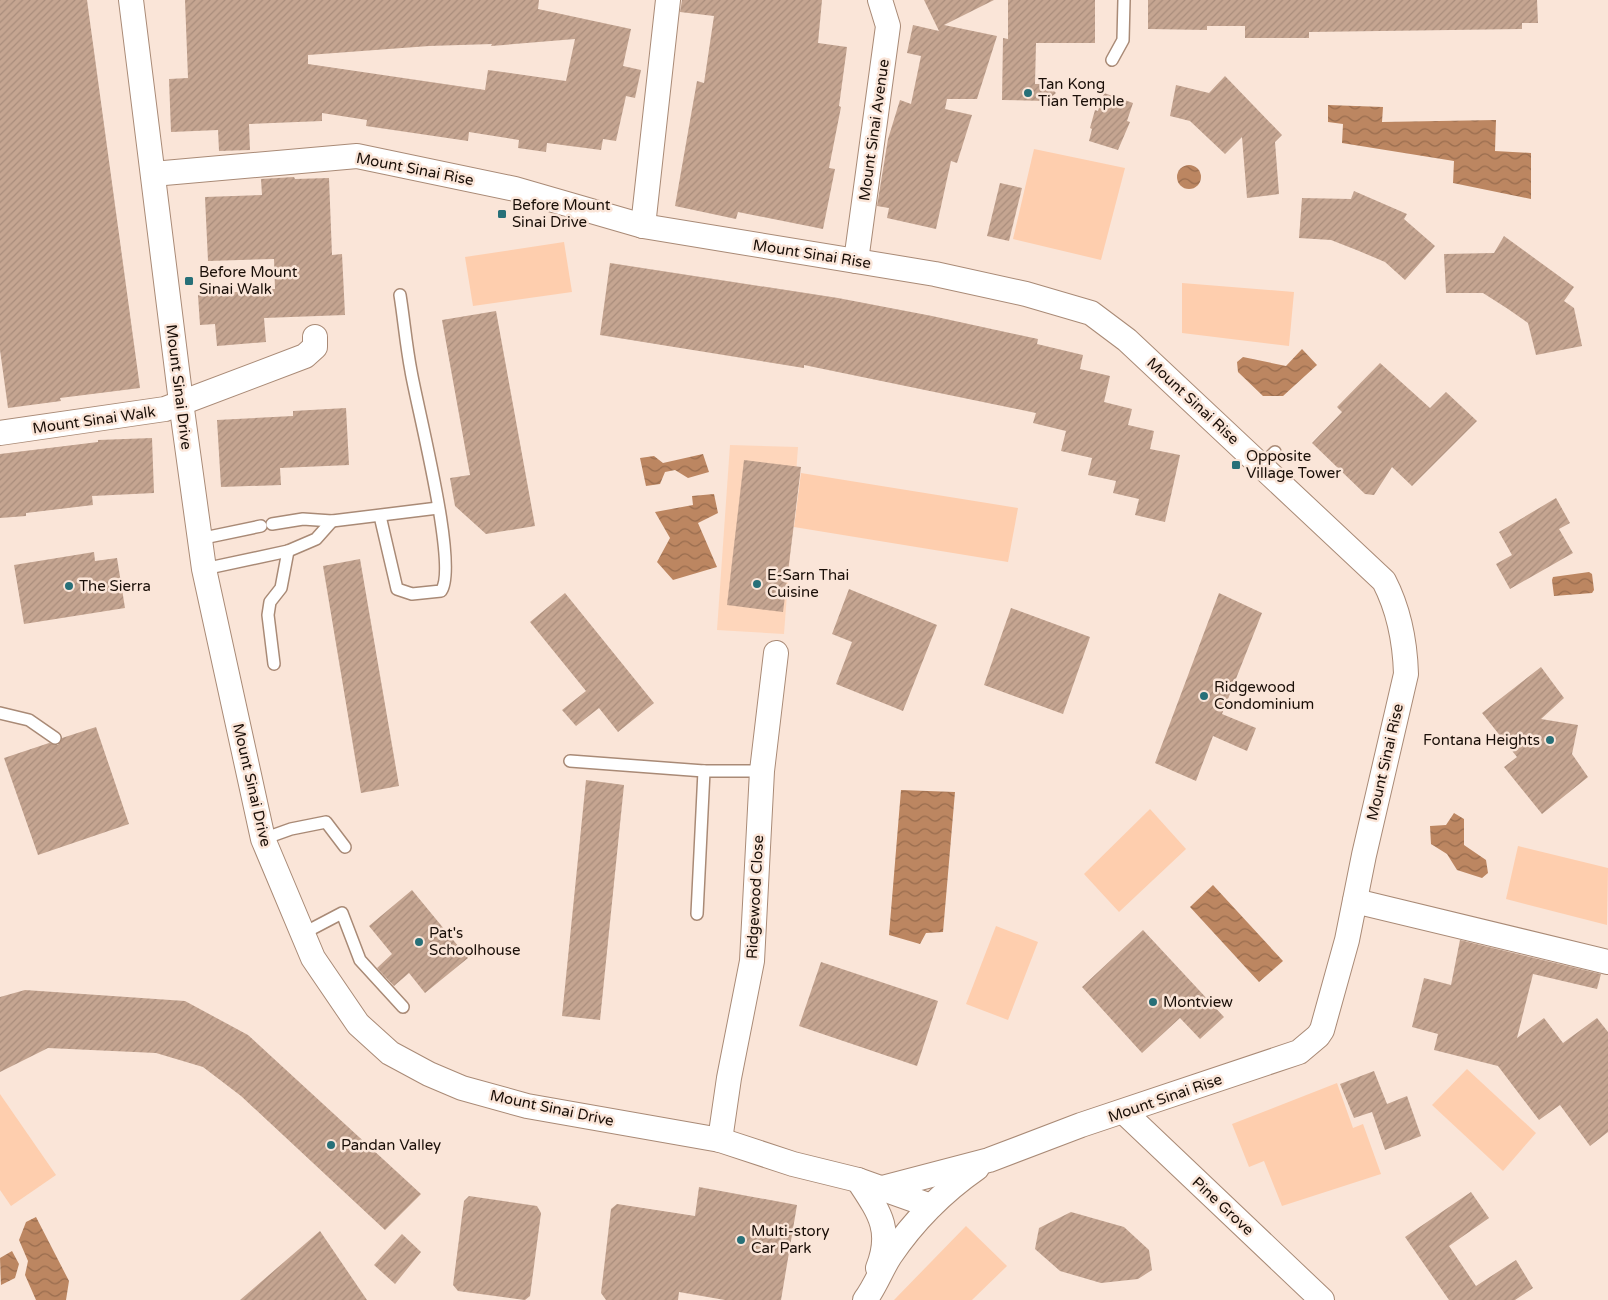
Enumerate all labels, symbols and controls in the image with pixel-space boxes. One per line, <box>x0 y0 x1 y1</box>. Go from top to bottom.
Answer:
street label: Mount Sinai Avenue <box>855 58 893 202</box>
place label: Tan Kong Tian Temple <box>1038 75 1124 110</box>
marker: Tan Kong Tian Temple <box>1022 87 1034 99</box>
street label: Mount Sinai Rise <box>355 149 475 189</box>
place label: Before Mount Sinai Drive <box>512 196 611 231</box>
marker: Before Mount Sinai Drive <box>496 208 508 220</box>
street label: Mount Sinai Rise <box>752 236 872 272</box>
place label: Before Mount Sinai Walk <box>199 263 298 298</box>
marker: Before Mount Sinai Walk <box>183 275 195 287</box>
street label: Mount Sinai Drive <box>162 323 196 451</box>
street label: Mount Sinai Rise <box>1143 354 1243 448</box>
street label: Mount Sinai Walk <box>31 402 157 438</box>
place label: Opposite Village Tower <box>1246 447 1341 482</box>
marker: Opposite Village Tower <box>1230 459 1242 471</box>
place label: E-Sarn Thai Cuisine <box>767 566 849 601</box>
place label: The Sierra <box>79 577 151 595</box>
marker: E-Sarn Thai Cuisine <box>751 578 763 590</box>
marker: The Sierra <box>63 580 75 592</box>
place label: Ridgewood Condominium <box>1214 678 1314 713</box>
marker: Ridgewood Condominium <box>1198 690 1210 702</box>
street label: Mount Sinai Rise <box>1363 702 1407 822</box>
street label: Mount Sinai Drive <box>229 722 275 848</box>
place label: Fontana Heights <box>1423 731 1540 749</box>
marker: Fontana Heights <box>1544 734 1556 746</box>
street label: Ridgewood Close <box>743 835 767 959</box>
place label: Pat's Schoolhouse <box>429 924 520 959</box>
marker: Pat's Schoolhouse <box>413 936 425 948</box>
place label: Montview <box>1163 993 1233 1011</box>
marker: Montview <box>1147 996 1159 1008</box>
street label: Mount Sinai Rise <box>1106 1070 1224 1126</box>
street label: Mount Sinai Drive <box>488 1086 616 1130</box>
place label: Pandan Valley <box>341 1136 441 1154</box>
marker: Pandan Valley <box>325 1139 337 1151</box>
street label: Pine Grove <box>1189 1173 1257 1239</box>
place label: Multi-story Car Park <box>751 1222 829 1257</box>
marker: Multi-story Car Park <box>735 1234 747 1246</box>

